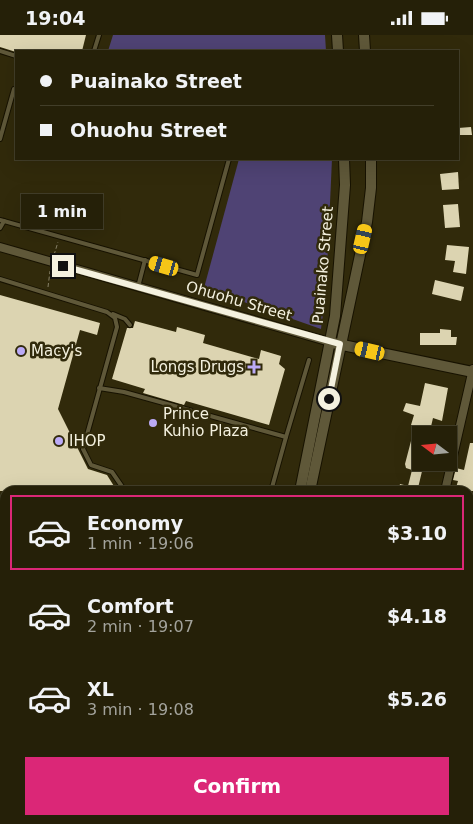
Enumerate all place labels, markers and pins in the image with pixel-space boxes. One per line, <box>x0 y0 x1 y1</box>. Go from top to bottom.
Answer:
place label: Macy's <box>31 342 82 360</box>
marker: Macy's <box>15 345 27 357</box>
place label: Longs Drugs <box>151 358 244 376</box>
marker: Longs Drugs <box>248 361 260 373</box>
place label: Prince Kuhio Plaza <box>163 405 249 440</box>
marker: Prince Kuhio Plaza <box>147 417 159 429</box>
place label: IHOP <box>69 432 106 450</box>
marker: IHOP <box>53 435 65 447</box>

